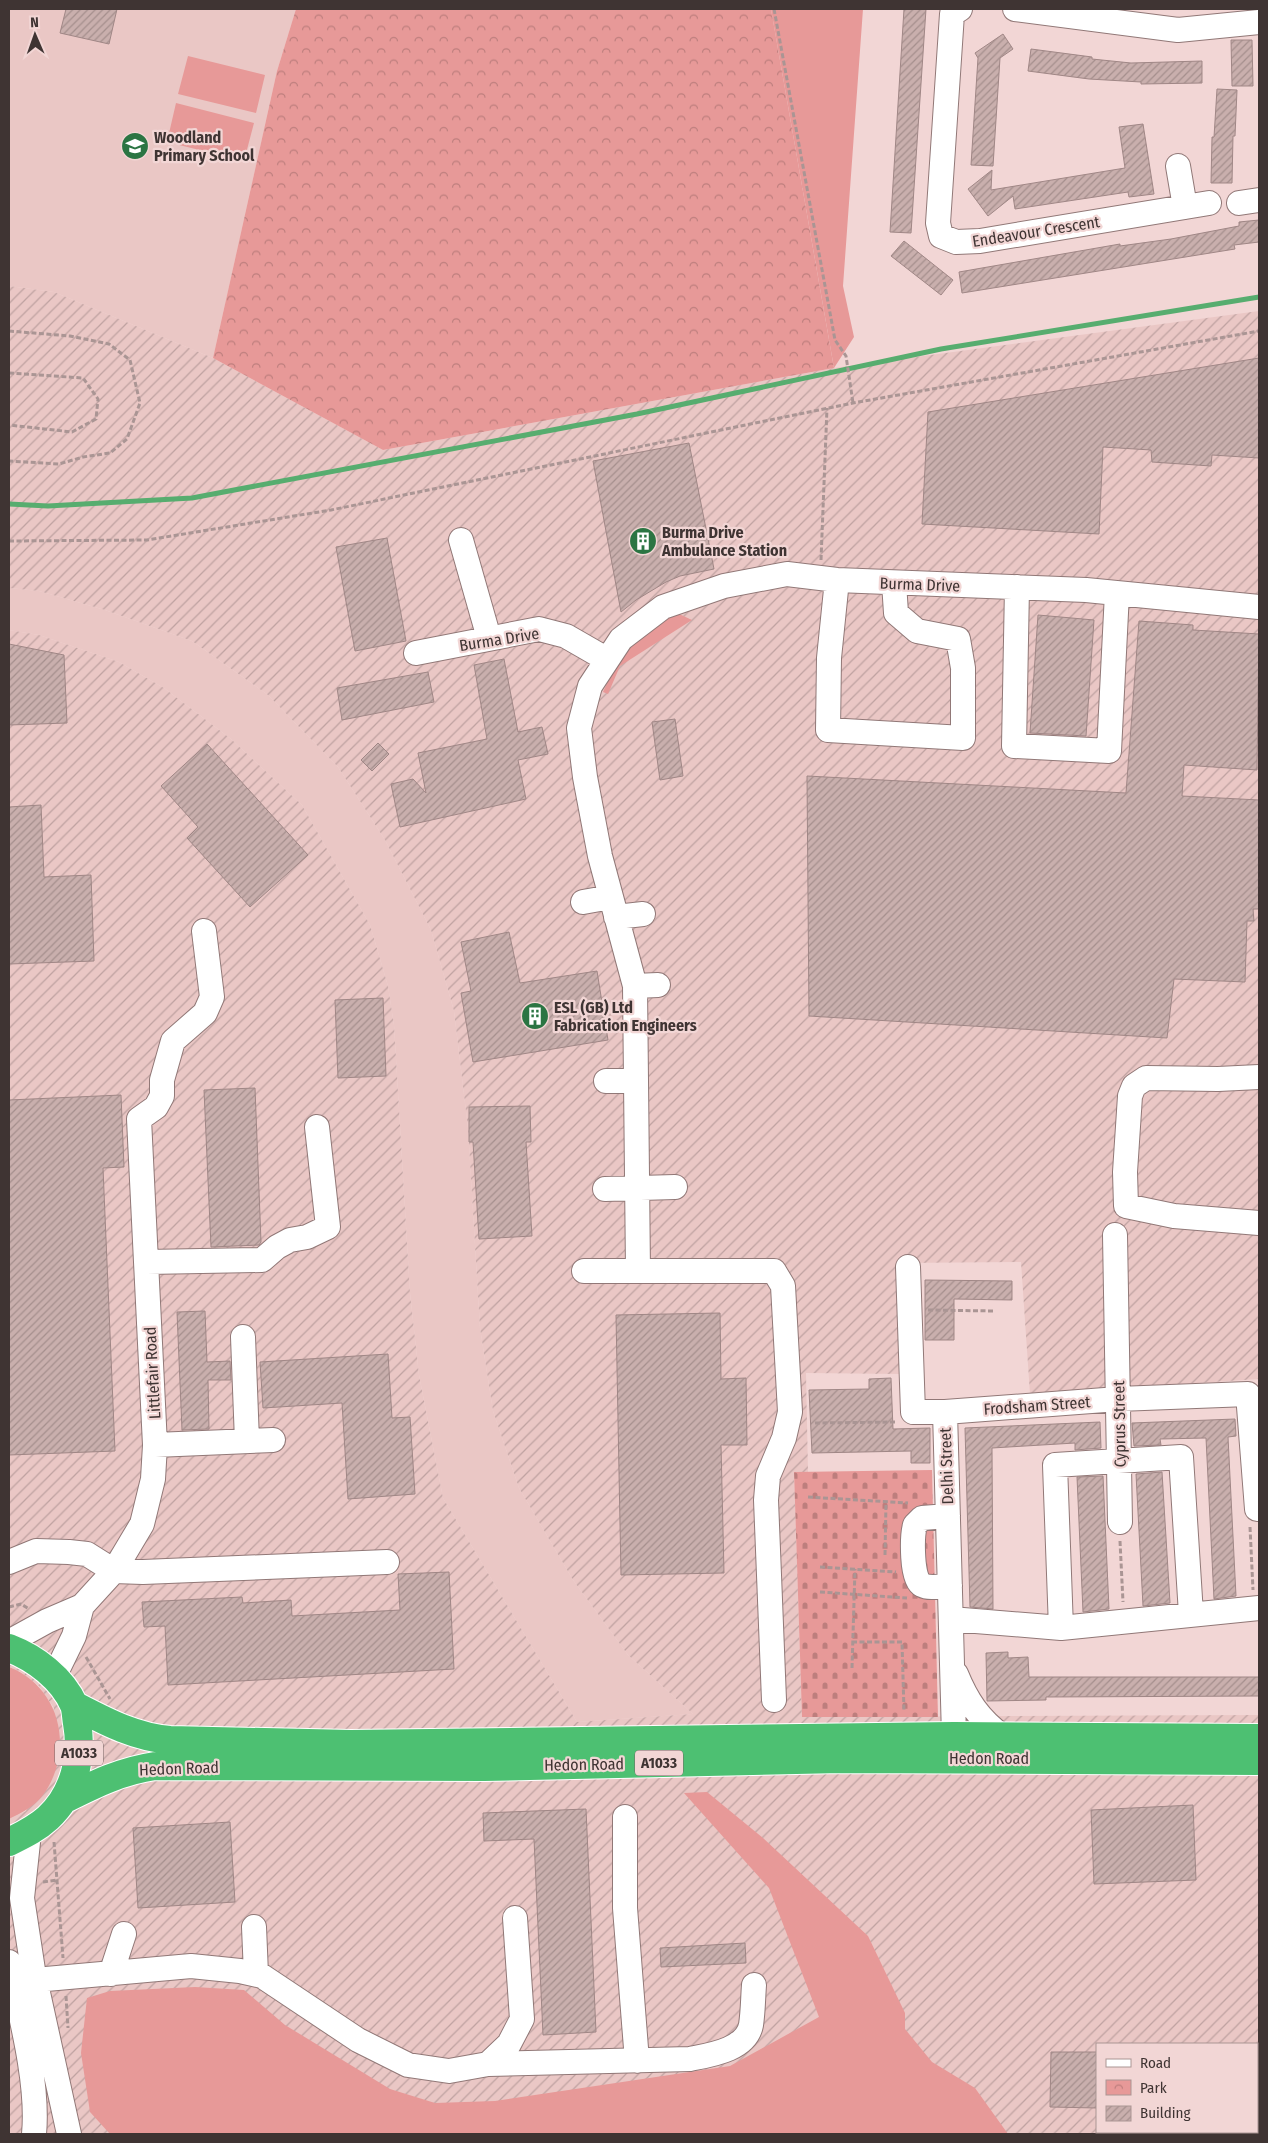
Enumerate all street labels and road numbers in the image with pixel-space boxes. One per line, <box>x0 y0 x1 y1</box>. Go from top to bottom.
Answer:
street label: Endeavour Crescent <box>971 212 1102 251</box>
street label: Burma Drive <box>879 574 961 595</box>
street label: Burma Drive <box>458 624 540 655</box>
street label: Littlefair Road <box>141 1326 164 1420</box>
street label: Cyprus Street <box>1109 1380 1130 1468</box>
street label: Frodsham Street <box>983 1392 1092 1419</box>
street label: Delhi Street <box>936 1426 957 1505</box>
road number: A1033 <box>55 1740 103 1766</box>
street label: Hedon Road <box>949 1749 1029 1768</box>
road number: A1033 <box>635 1750 683 1776</box>
street label: Hedon Road <box>544 1754 624 1775</box>
street label: Hedon Road <box>139 1758 219 1779</box>

